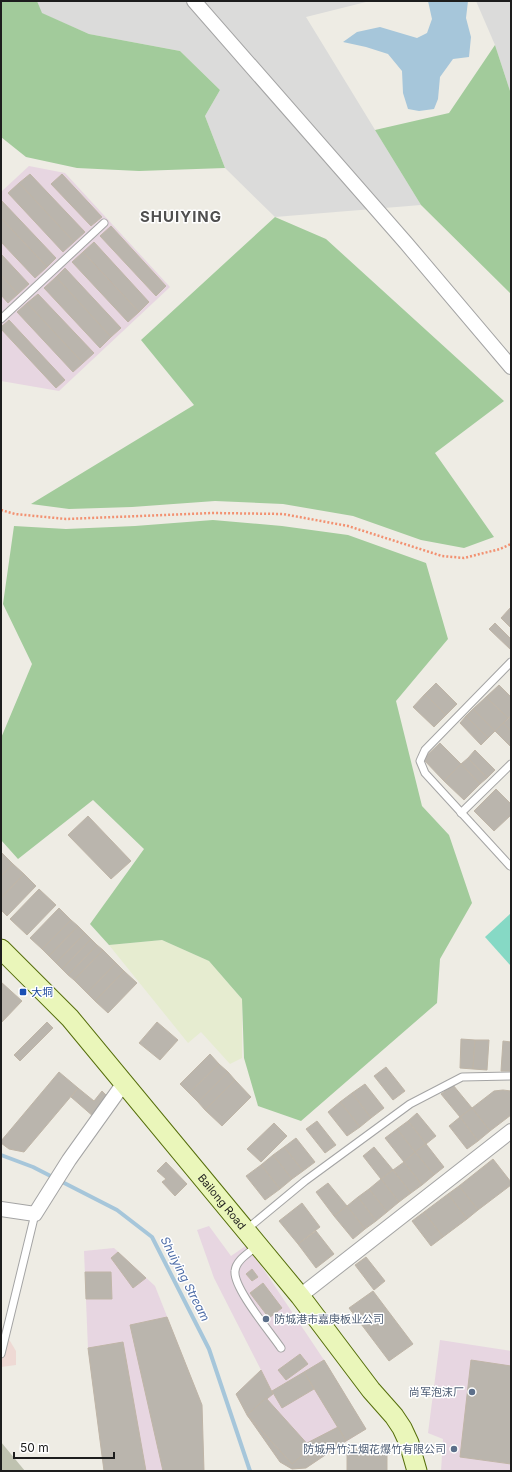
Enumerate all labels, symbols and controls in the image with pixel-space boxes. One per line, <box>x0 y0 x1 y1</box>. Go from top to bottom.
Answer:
district label: SHUIYING <box>140 207 222 226</box>
place label: 大垌 <box>31 985 53 999</box>
marker: 大垌 <box>18 987 28 997</box>
street label: Bailong Road <box>195 1171 249 1232</box>
water label: Shuiying Stream <box>158 1234 213 1324</box>
place label: 防城港市嘉庚板业公司 <box>274 1312 384 1326</box>
marker: 防城港市嘉庚板业公司 <box>261 1314 271 1324</box>
place label: 尚军泡沫厂 <box>409 1385 464 1399</box>
marker: 尚军泡沫厂 <box>467 1387 477 1397</box>
scale bar <box>14 1434 114 1460</box>
text: 50 m <box>20 1440 49 1455</box>
place label: 防城丹竹江烟花爆竹有限公司 <box>303 1442 446 1456</box>
marker: 防城丹竹江烟花爆竹有限公司 <box>449 1444 459 1454</box>

